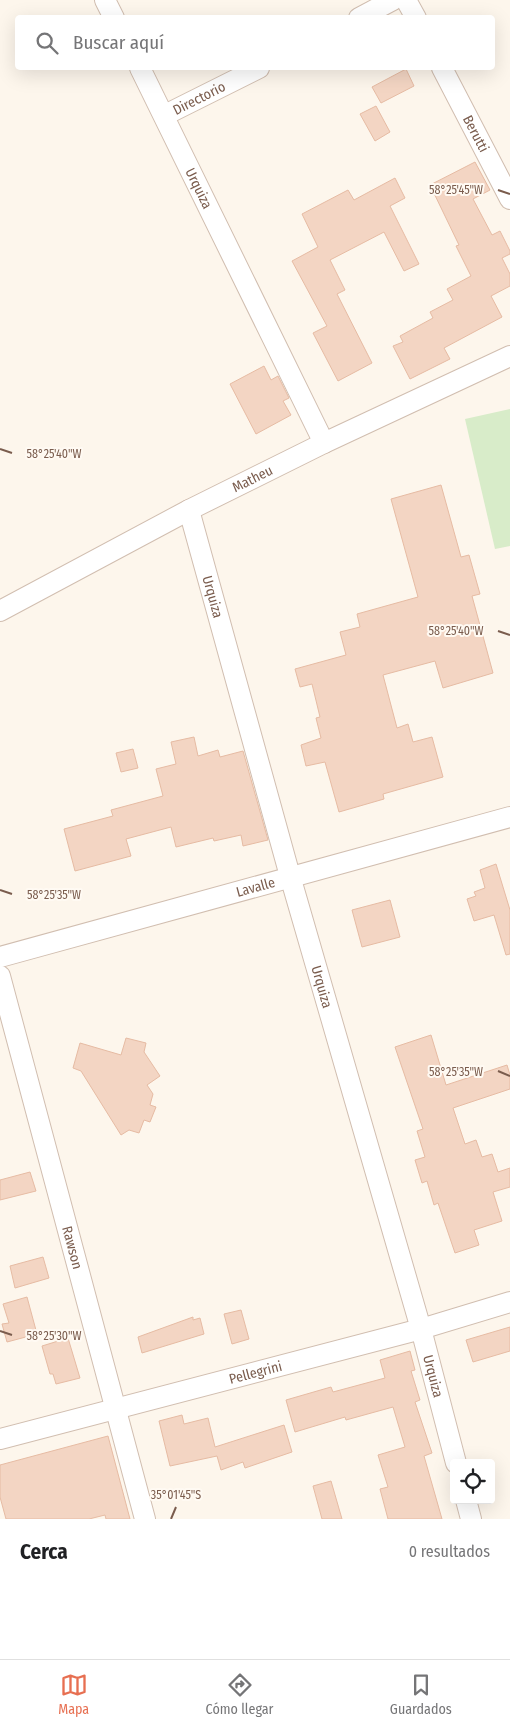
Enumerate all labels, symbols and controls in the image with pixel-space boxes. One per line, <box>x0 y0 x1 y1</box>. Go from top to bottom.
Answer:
search box <box>15 15 495 70</box>
icon: search <box>33 29 61 57</box>
text: Buscar aquí <box>73 31 164 54</box>
street label: Directorio <box>170 78 228 119</box>
street label: Berutti <box>459 112 492 155</box>
street label: Urquiza <box>181 165 216 212</box>
text: 58°25'45"W <box>429 183 483 197</box>
text: 58°25'40"W <box>27 447 82 461</box>
street label: Matheu <box>229 462 276 496</box>
street label: Urquiza <box>198 574 226 620</box>
text: 58°25'40"W <box>429 624 484 638</box>
street label: Lavalle <box>234 874 277 901</box>
text: 58°25'35"W <box>27 888 81 902</box>
street label: Urquiza <box>307 964 336 1010</box>
text: 58°25'35"W <box>429 1065 483 1079</box>
street label: Rawson <box>58 1224 86 1271</box>
text: 58°25'30"W <box>26 1329 82 1343</box>
street label: Urquiza <box>419 1353 447 1400</box>
street label: Pellegrini <box>227 1358 284 1388</box>
map controls <box>450 1459 495 1504</box>
button: locate <box>450 1459 495 1504</box>
text: 35°01'45"S <box>151 1488 201 1502</box>
text: Cerca <box>20 1539 68 1565</box>
text: 0 resultados <box>409 1542 490 1561</box>
tab: Mapa <box>58 1671 89 1718</box>
tab: Cómo llegar <box>206 1671 273 1718</box>
tab: Guardados <box>390 1671 452 1718</box>

